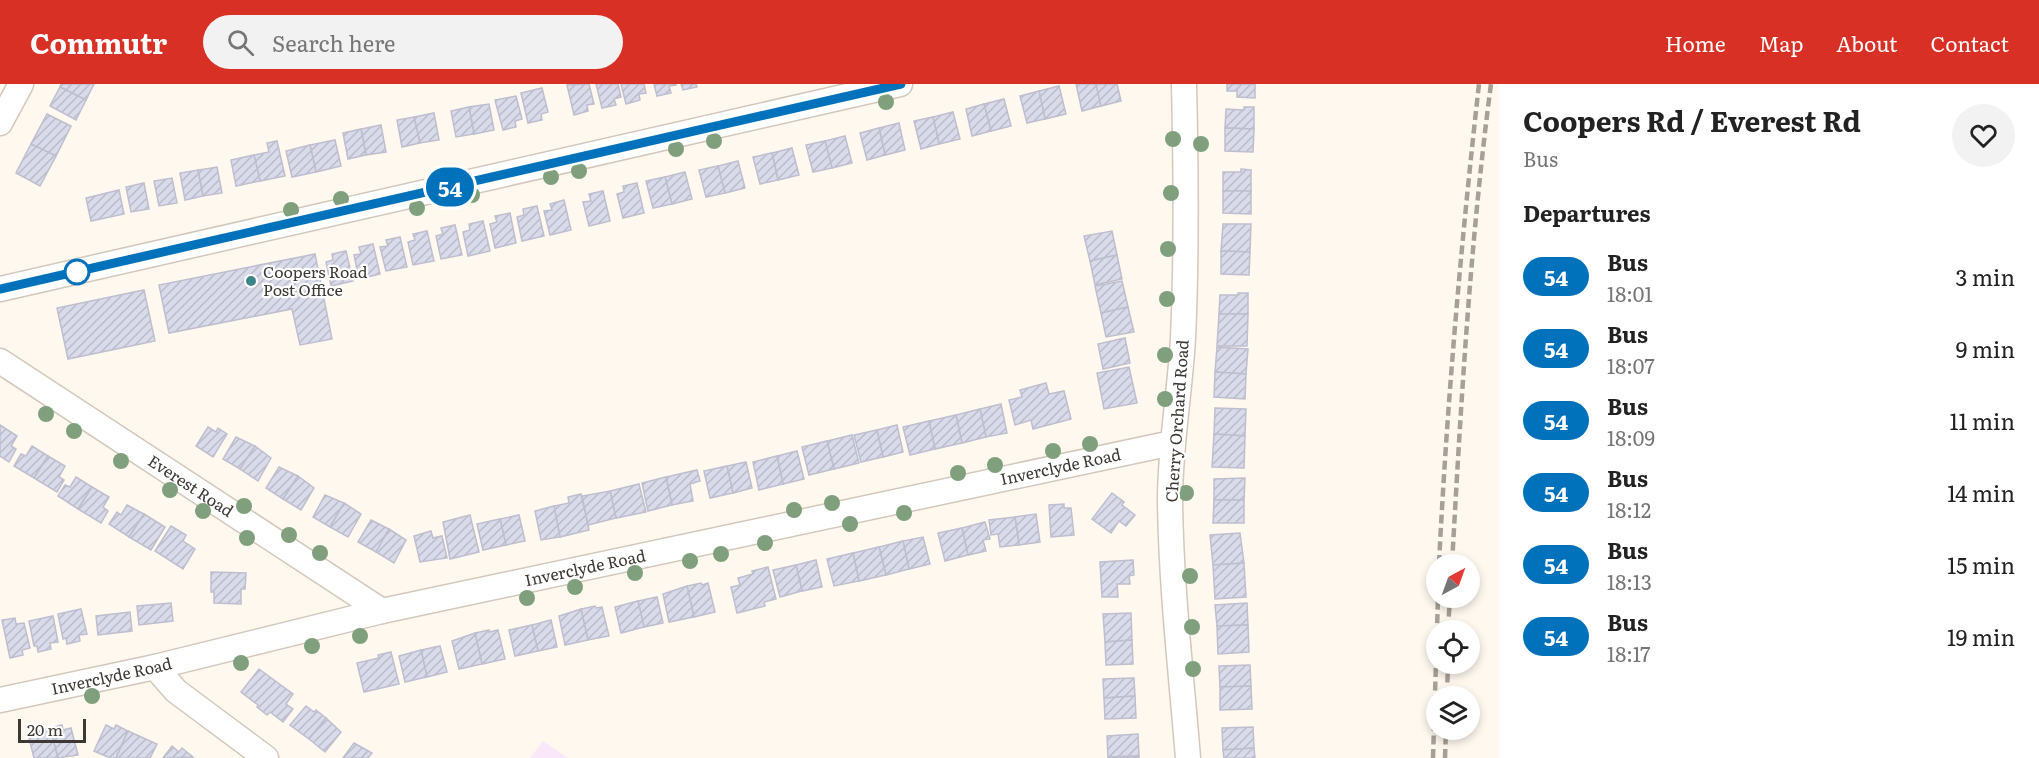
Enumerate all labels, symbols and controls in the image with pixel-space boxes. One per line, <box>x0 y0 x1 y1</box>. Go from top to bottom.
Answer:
search box <box>203 15 623 69</box>
text: Commutr <box>30 21 167 63</box>
icon: search <box>224 26 257 59</box>
text: Search here <box>272 26 396 59</box>
text: Home <box>1665 27 1726 58</box>
text: Map <box>1759 27 1803 58</box>
text: About <box>1836 27 1898 58</box>
text: Contact <box>1931 27 2009 58</box>
text: Coopers Rd / Everest Rd <box>1523 99 1861 141</box>
button: heart <box>1952 104 2015 167</box>
text: Bus <box>1523 143 1558 173</box>
line badge: 54 <box>423 168 477 206</box>
text: 54 <box>438 172 462 203</box>
text: Departures <box>1523 196 1650 229</box>
text: Bus <box>1607 245 1648 278</box>
unlabelled marker <box>64 259 90 285</box>
place label: Coopers Road Post Office <box>263 259 368 301</box>
text: 3 min <box>1955 260 2015 293</box>
text: 54 <box>1544 261 1568 292</box>
marker: Coopers Road Post Office <box>244 274 258 288</box>
text: 18:01 <box>1607 278 1653 308</box>
text: Bus <box>1607 317 1648 350</box>
text: 9 min <box>1956 332 2015 365</box>
text: 54 <box>1544 333 1568 364</box>
street label: Cherry Orchard Road <box>1158 339 1194 503</box>
text: 18:07 <box>1607 350 1655 380</box>
text: Bus <box>1607 389 1648 422</box>
text: 11 min <box>1949 404 2015 437</box>
text: 54 <box>1544 405 1568 436</box>
text: 18:09 <box>1607 422 1655 452</box>
street label: Inverclyde Road <box>998 441 1123 490</box>
street label: Everest Road <box>144 448 239 522</box>
text: Bus <box>1607 461 1648 494</box>
text: 14 min <box>1947 476 2015 509</box>
text: 54 <box>1544 477 1568 508</box>
text: 18:12 <box>1607 494 1651 524</box>
text: Bus <box>1607 533 1648 566</box>
street label: Inverclyde Road <box>522 542 648 591</box>
text: 15 min <box>1947 548 2015 581</box>
text: 54 <box>1544 549 1568 580</box>
north arrow <box>1426 554 1480 608</box>
map controls <box>1426 554 1480 740</box>
text: 18:13 <box>1607 566 1652 596</box>
text: Bus <box>1607 605 1648 638</box>
button: locate <box>1426 620 1480 674</box>
text: 19 min <box>1947 620 2015 653</box>
text: 54 <box>1544 621 1568 652</box>
text: 18:17 <box>1607 638 1651 668</box>
street label: Inverclyde Road <box>49 650 174 700</box>
button: layers <box>1426 686 1480 740</box>
scale bar <box>18 716 86 744</box>
text: 20 m <box>27 717 63 741</box>

